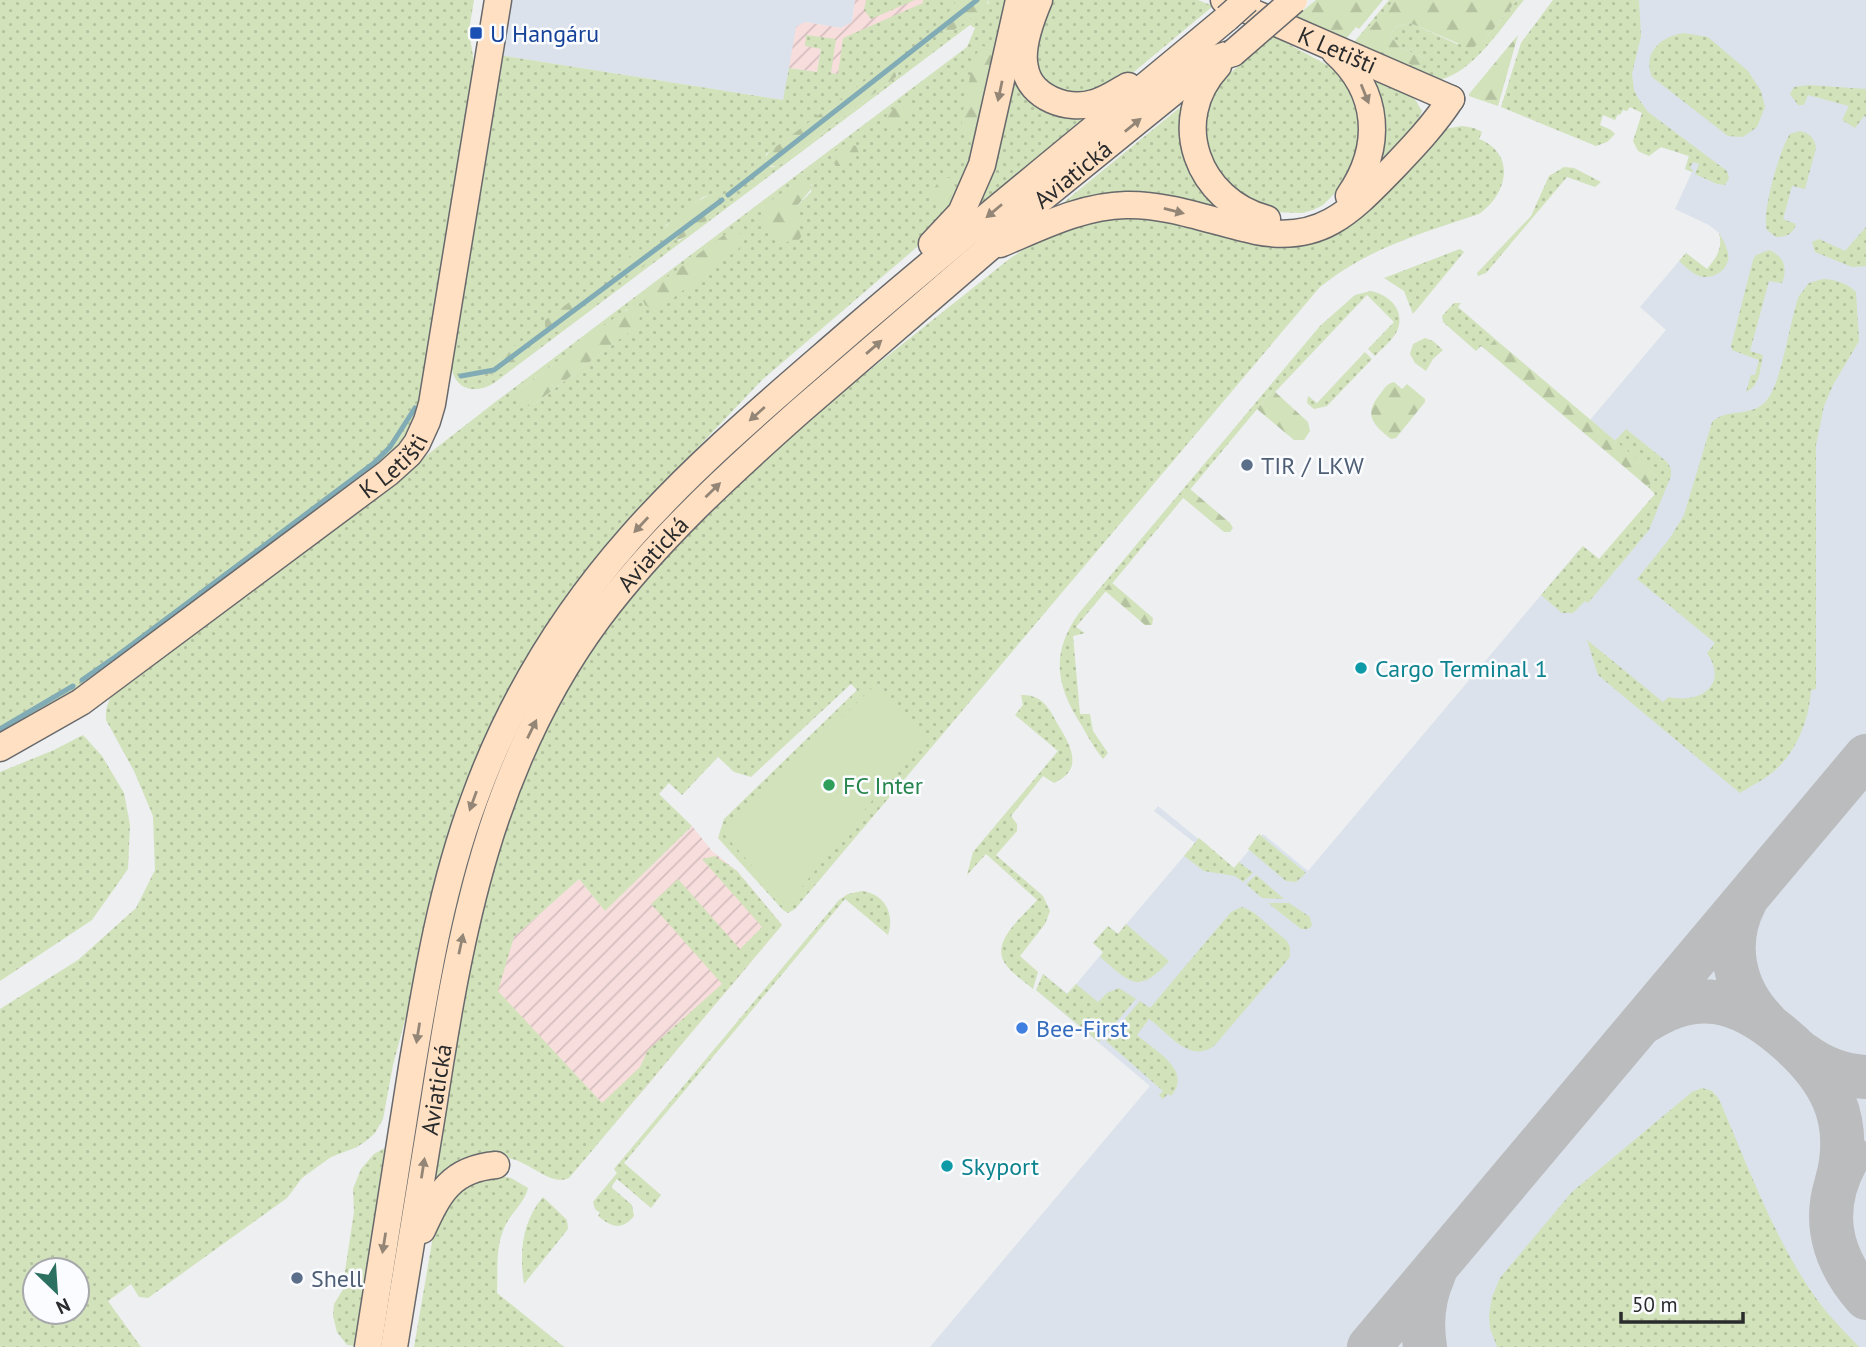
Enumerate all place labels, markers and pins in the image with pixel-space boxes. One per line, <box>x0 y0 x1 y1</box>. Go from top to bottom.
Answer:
place label: U Hangáru <box>490 18 599 49</box>
marker: U Hangáru <box>468 25 484 41</box>
place label: TIR / LKW <box>1261 450 1364 481</box>
marker: TIR / LKW <box>1239 457 1255 473</box>
place label: Cargo Terminal 1 <box>1375 653 1548 684</box>
marker: Cargo Terminal 1 <box>1353 660 1369 676</box>
place label: FC Inter <box>843 770 923 801</box>
marker: FC Inter <box>821 777 837 793</box>
place label: Bee-First <box>1036 1013 1128 1044</box>
marker: Bee-First <box>1014 1020 1030 1036</box>
place label: Skyport <box>961 1151 1039 1182</box>
marker: Skyport <box>939 1158 955 1174</box>
place label: Shell <box>311 1263 363 1294</box>
marker: Shell <box>289 1270 305 1286</box>

